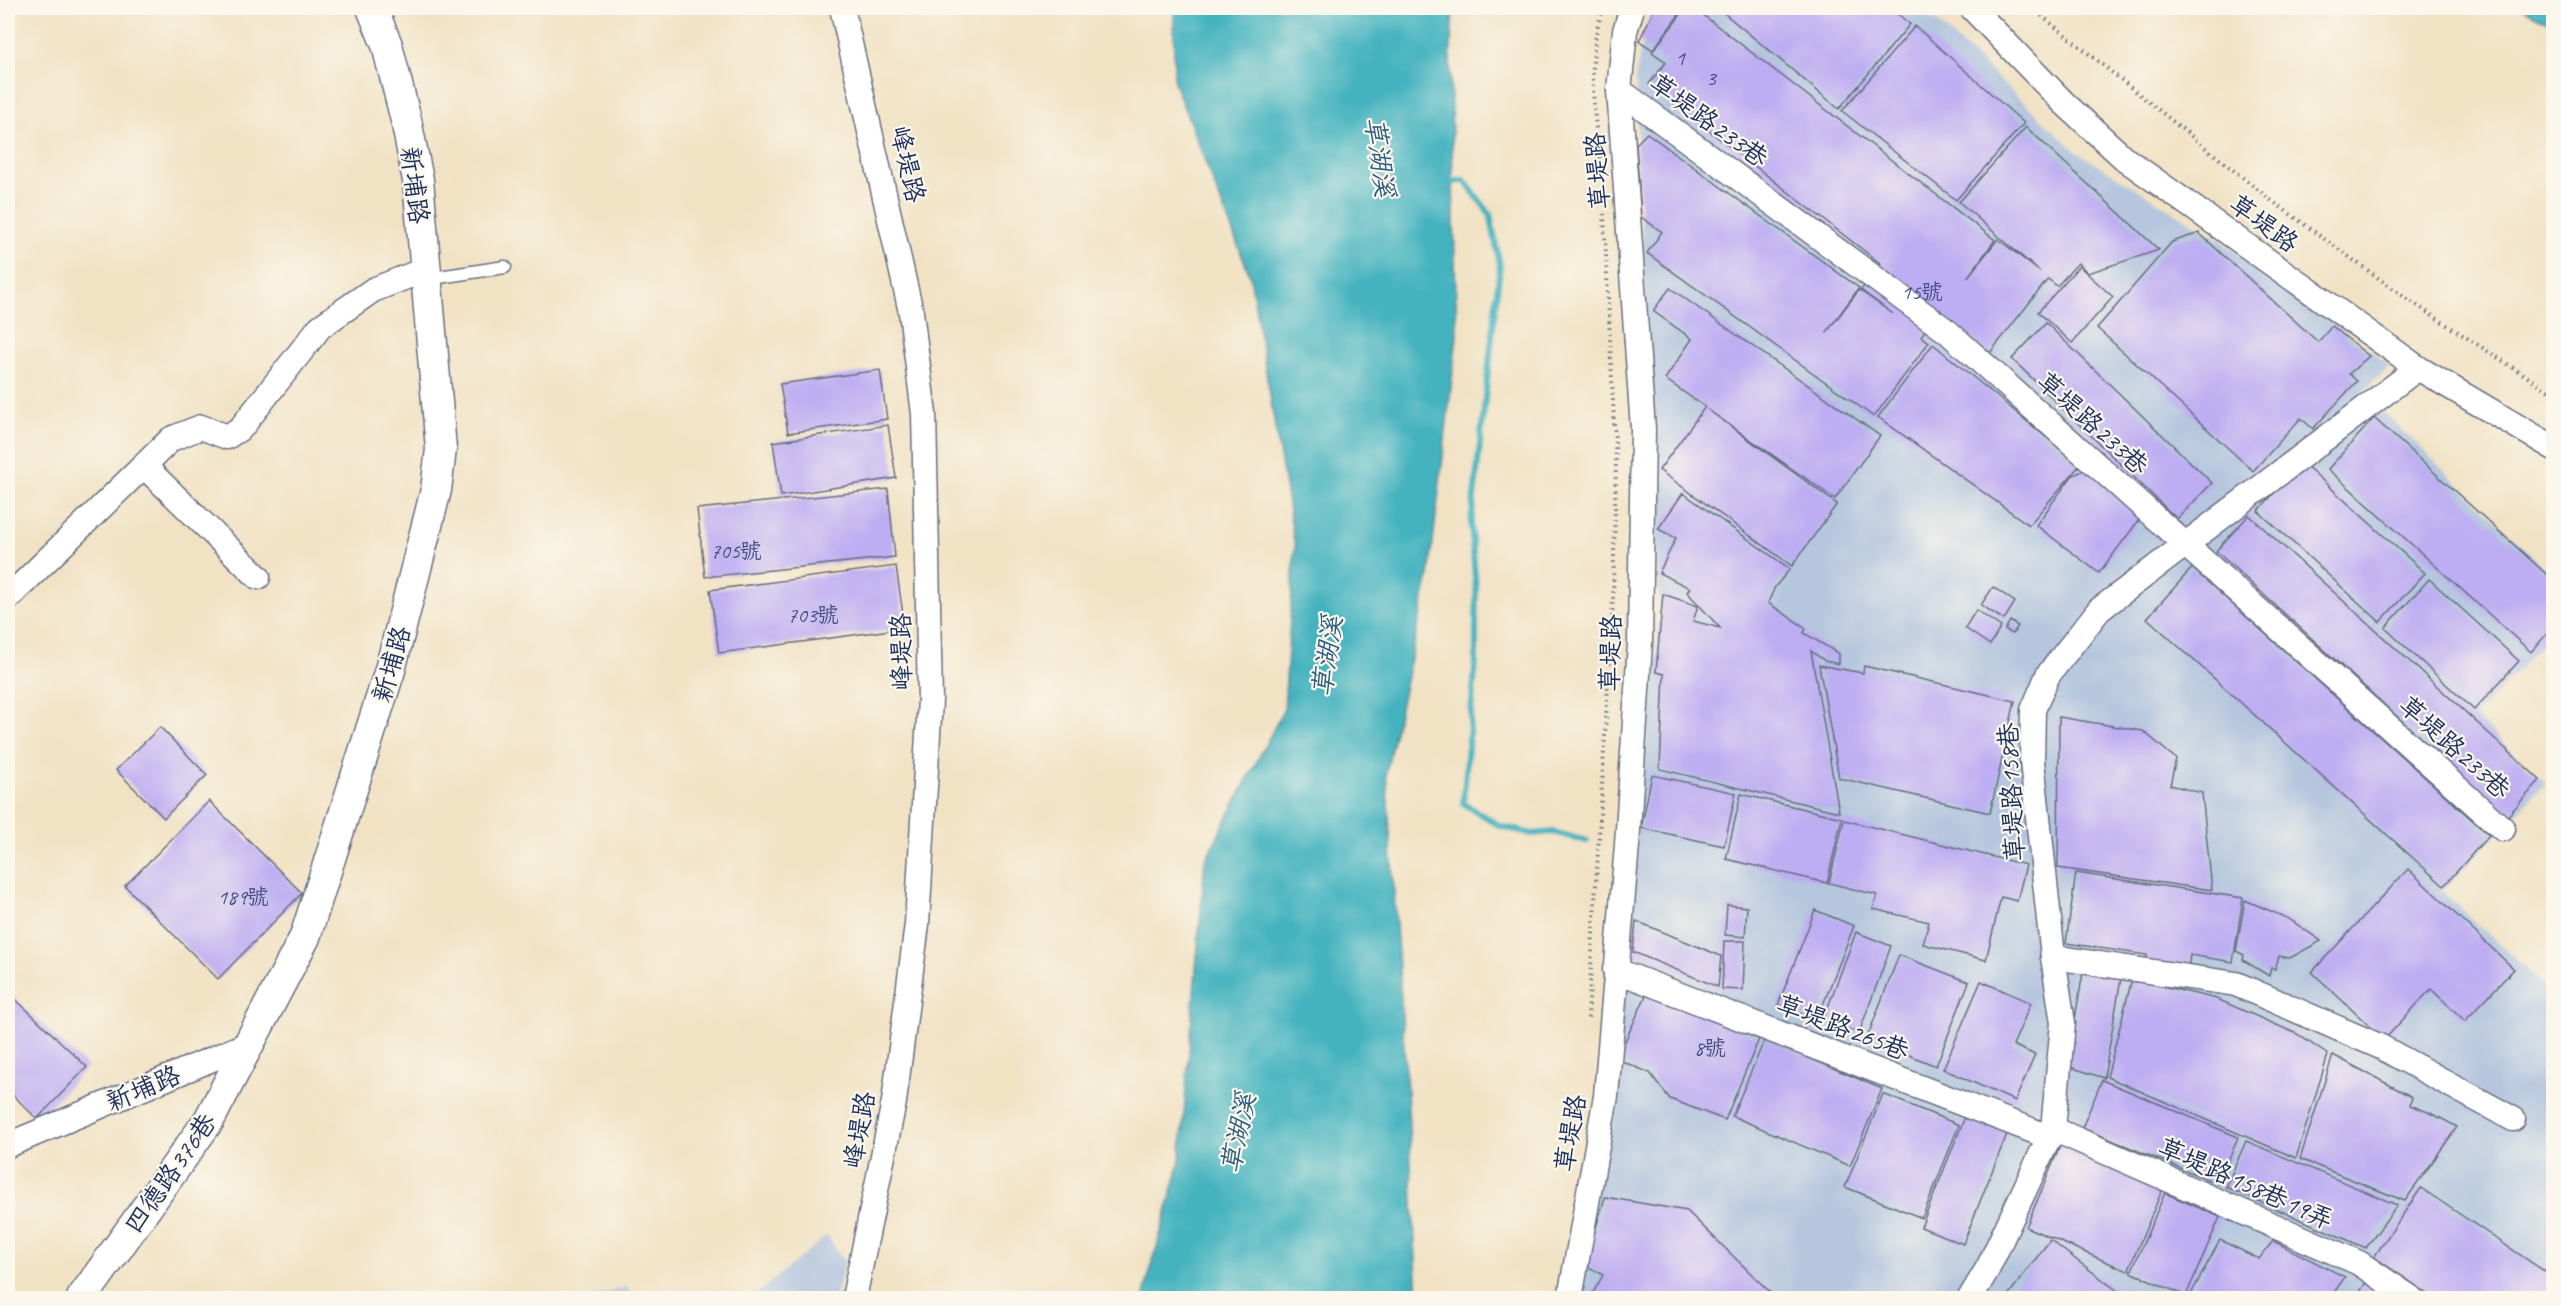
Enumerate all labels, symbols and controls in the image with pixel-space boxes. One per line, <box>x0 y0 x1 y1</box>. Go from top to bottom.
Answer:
house number: 1 <box>1675 44 1686 72</box>
house number: 3 <box>1706 64 1718 92</box>
street label: 草堤路233巷 <box>1643 66 1775 175</box>
water label: 草湖溪 <box>1358 115 1403 201</box>
street label: 峰堤路 <box>883 122 932 206</box>
street label: 草堤路 <box>1578 131 1617 211</box>
street label: 新埔路 <box>393 144 436 226</box>
street label: 草堤路 <box>2222 187 2305 260</box>
house number: 15號 <box>1901 278 1943 306</box>
street label: 草堤路233巷 <box>2030 365 2155 482</box>
house number: 705號 <box>710 537 762 565</box>
house number: 703號 <box>787 601 839 629</box>
water label: 草湖溪 <box>1305 612 1350 698</box>
street label: 峰堤路 <box>884 613 919 691</box>
street label: 草堤路 <box>1593 613 1628 693</box>
street label: 新埔路 <box>365 622 418 706</box>
street label: 草堤路233巷 <box>2392 689 2517 806</box>
street label: 草堤路158巷 <box>1991 722 2032 862</box>
house number: 189號 <box>217 883 269 911</box>
street label: 草堤路265巷 <box>1772 987 1914 1068</box>
house number: 8號 <box>1694 1034 1726 1062</box>
street label: 新埔路 <box>101 1058 186 1119</box>
water label: 草湖溪 <box>1213 1088 1263 1176</box>
street label: 峰堤路 <box>836 1089 883 1171</box>
street label: 草堤路 <box>1547 1092 1594 1174</box>
street label: 四德路376巷 <box>117 1107 224 1240</box>
street label: 草堤路158巷19弄 <box>2153 1130 2339 1237</box>

